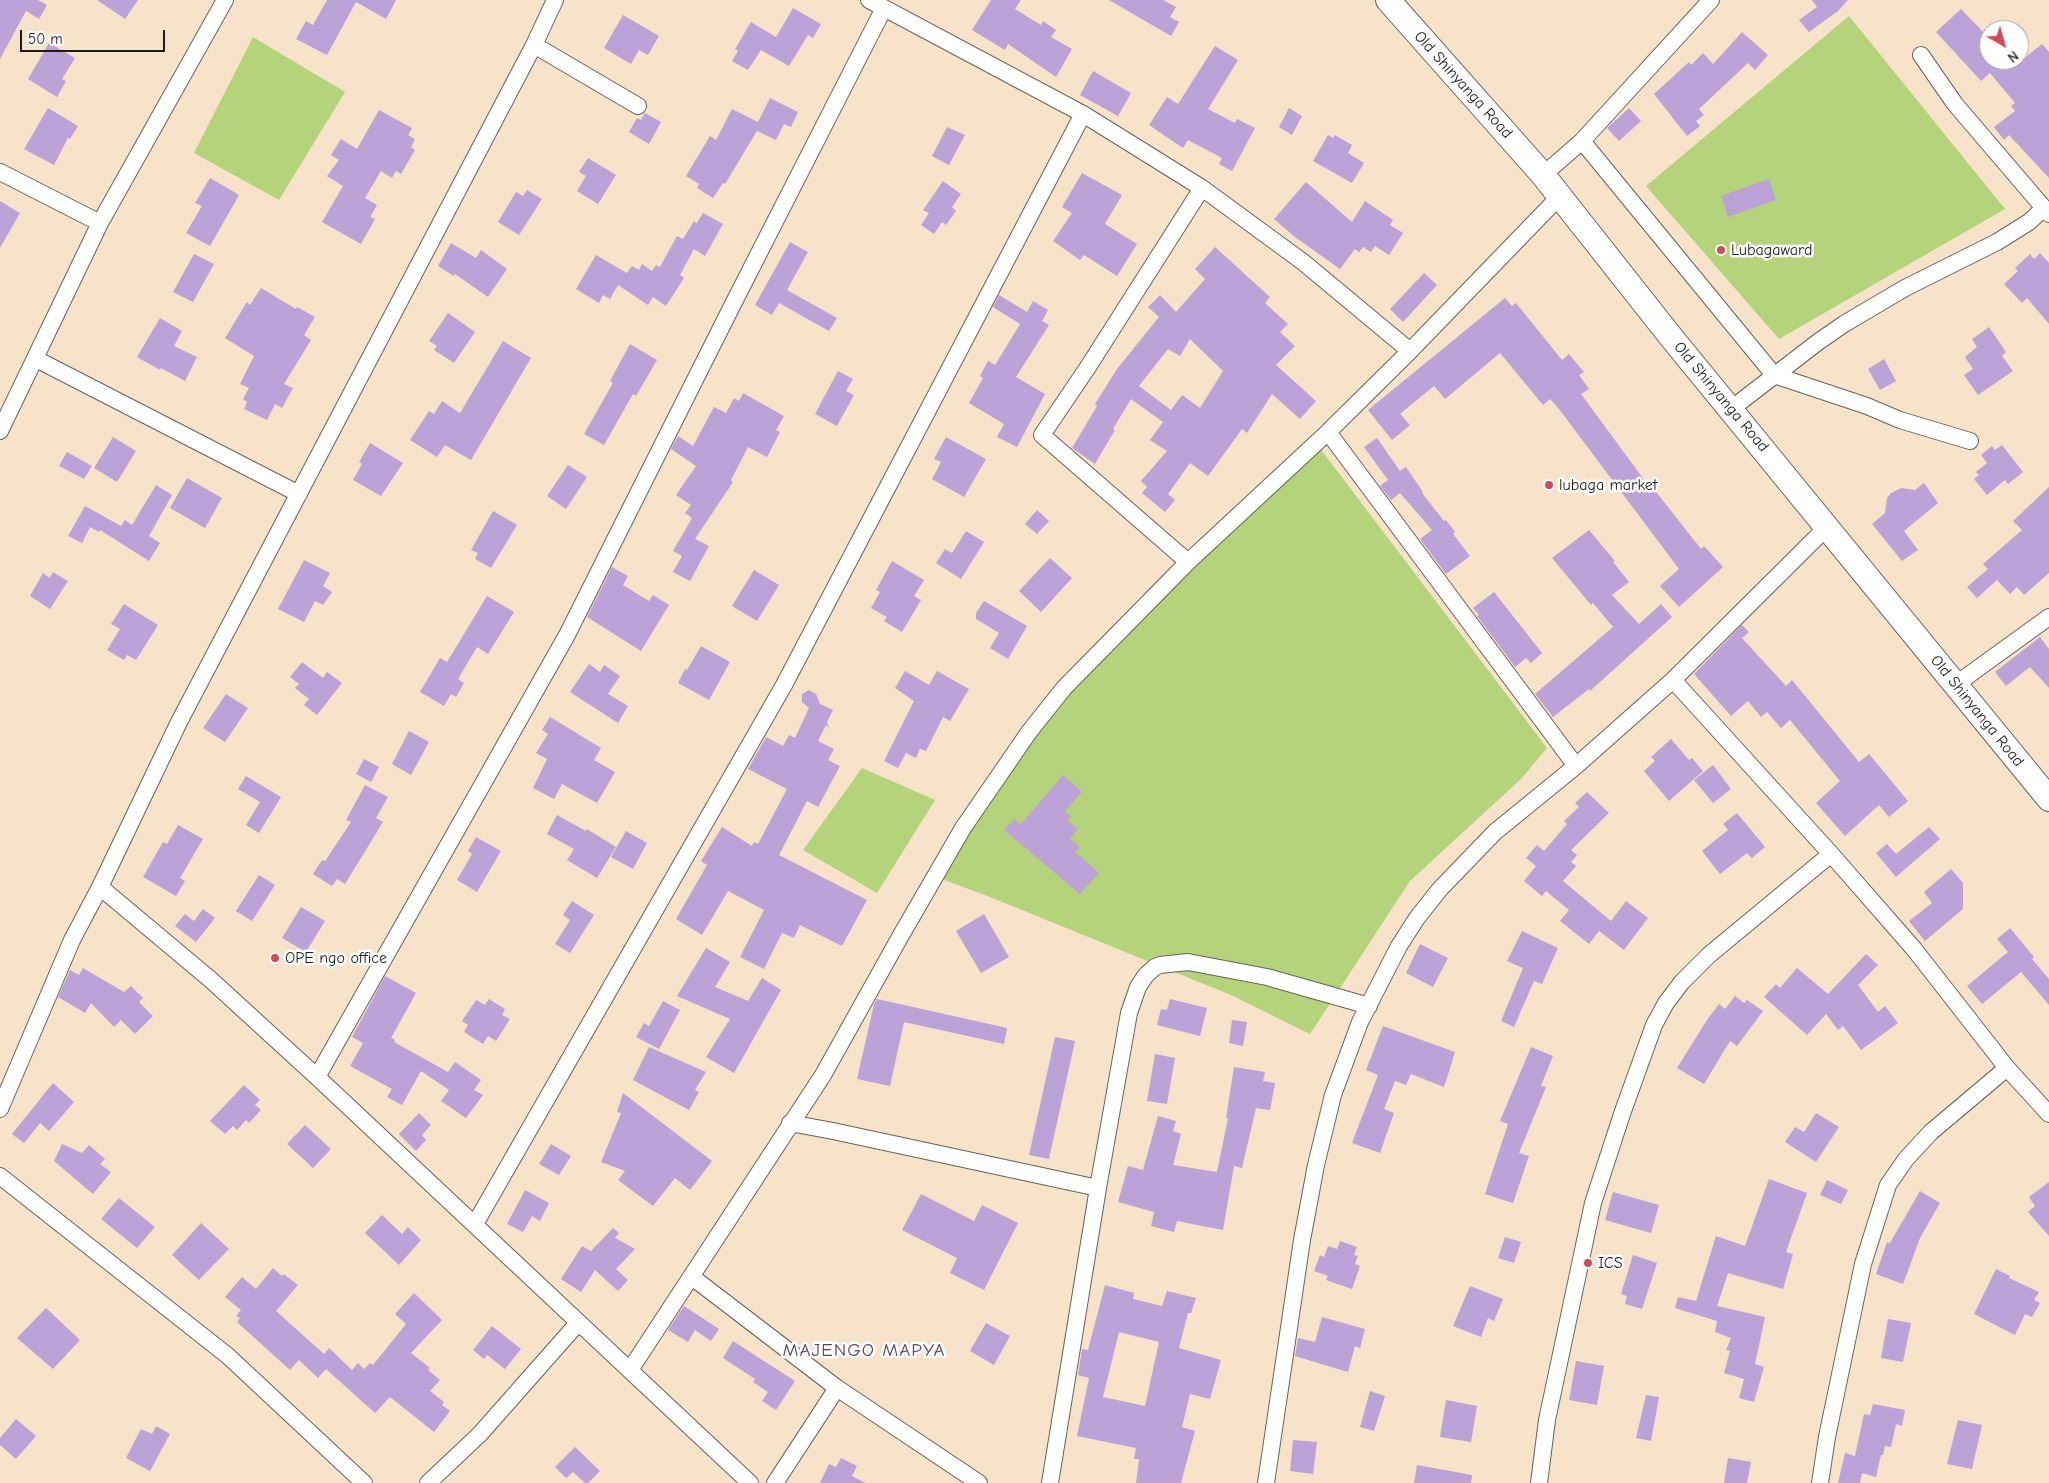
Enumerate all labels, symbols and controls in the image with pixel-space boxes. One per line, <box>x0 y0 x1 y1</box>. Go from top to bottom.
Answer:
scale bar <box>22 20 168 52</box>
north arrow <box>1979 20 2029 70</box>
street label: Old Shinyanga Road <box>1410 27 1516 143</box>
text: 50 m <box>28 30 63 48</box>
text: N <box>2004 47 2022 66</box>
place label: Lubagaward <box>1731 240 1812 260</box>
marker: Lubagaward <box>1715 244 1727 256</box>
street label: Old Shinyanga Road <box>1669 338 1773 456</box>
place label: lubaga market <box>1559 475 1657 495</box>
marker: lubaga market <box>1543 479 1555 491</box>
street label: Old Shinyanga Road <box>1926 651 2028 771</box>
place label: OPE ngo office <box>285 948 387 968</box>
marker: OPE ngo office <box>269 952 281 964</box>
place label: ICS <box>1598 1253 1622 1273</box>
marker: ICS <box>1582 1257 1594 1269</box>
district label: MAJENGO MAPYA <box>781 1340 947 1362</box>

